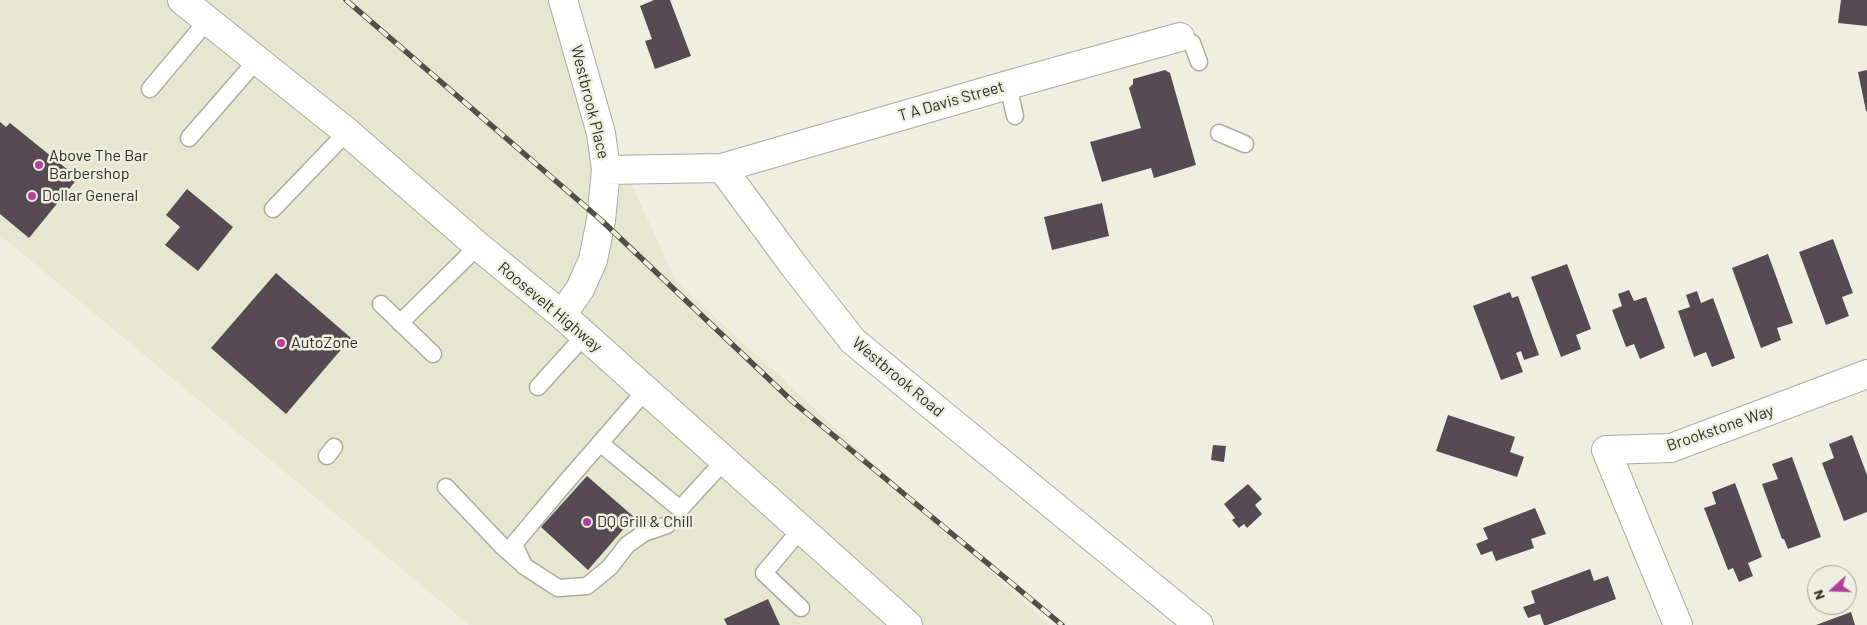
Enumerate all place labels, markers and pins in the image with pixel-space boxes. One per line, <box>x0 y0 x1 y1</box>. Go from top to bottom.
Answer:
place label: Above The Bar Barbershop <box>49 146 148 184</box>
marker: Above The Bar Barbershop <box>33 159 45 171</box>
place label: Dollar General <box>42 186 138 206</box>
marker: Dollar General <box>26 190 38 202</box>
place label: AutoZone <box>291 333 358 353</box>
marker: AutoZone <box>275 337 287 349</box>
place label: DQ Grill & Chill <box>597 512 693 532</box>
marker: DQ Grill & Chill <box>581 516 593 528</box>

